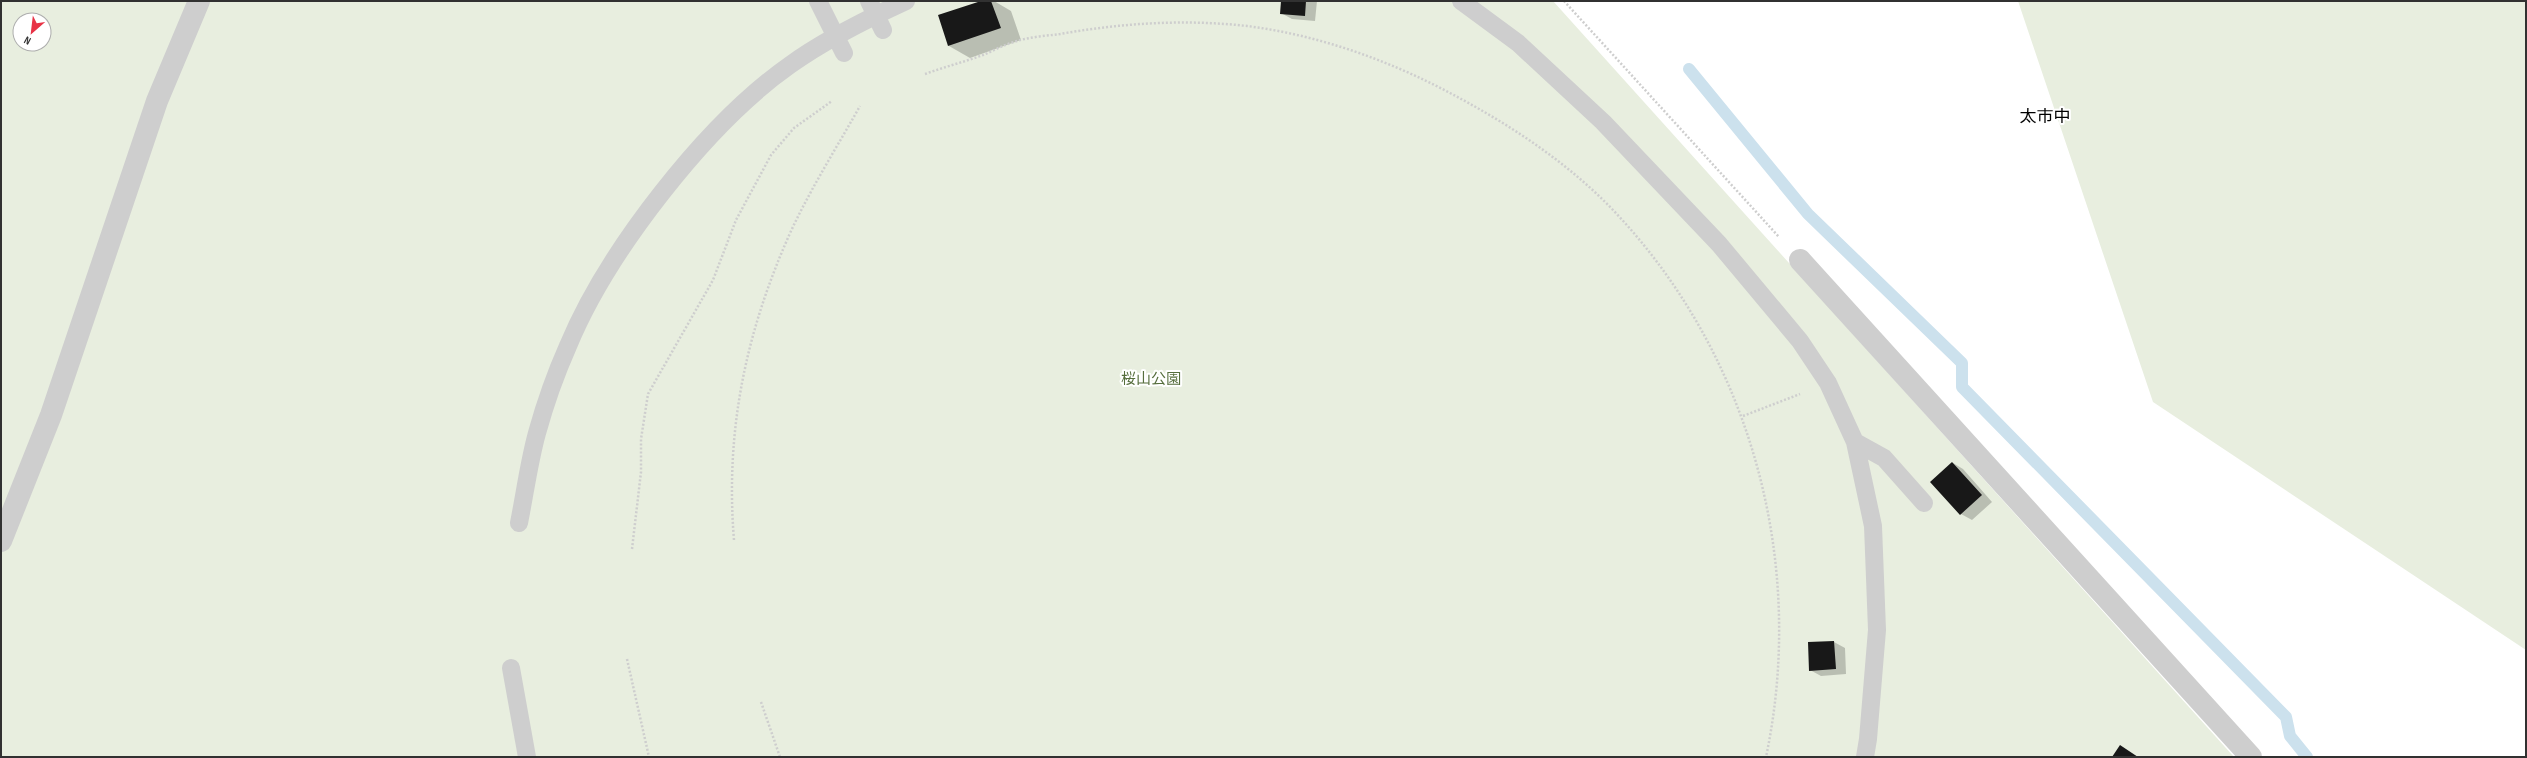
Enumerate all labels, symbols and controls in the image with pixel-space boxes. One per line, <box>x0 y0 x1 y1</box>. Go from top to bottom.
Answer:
north arrow <box>12 12 52 52</box>
text: N <box>22 33 33 48</box>
district label: 太市中 <box>2020 107 2071 127</box>
park label: 桜山公園 <box>1121 370 1181 389</box>

